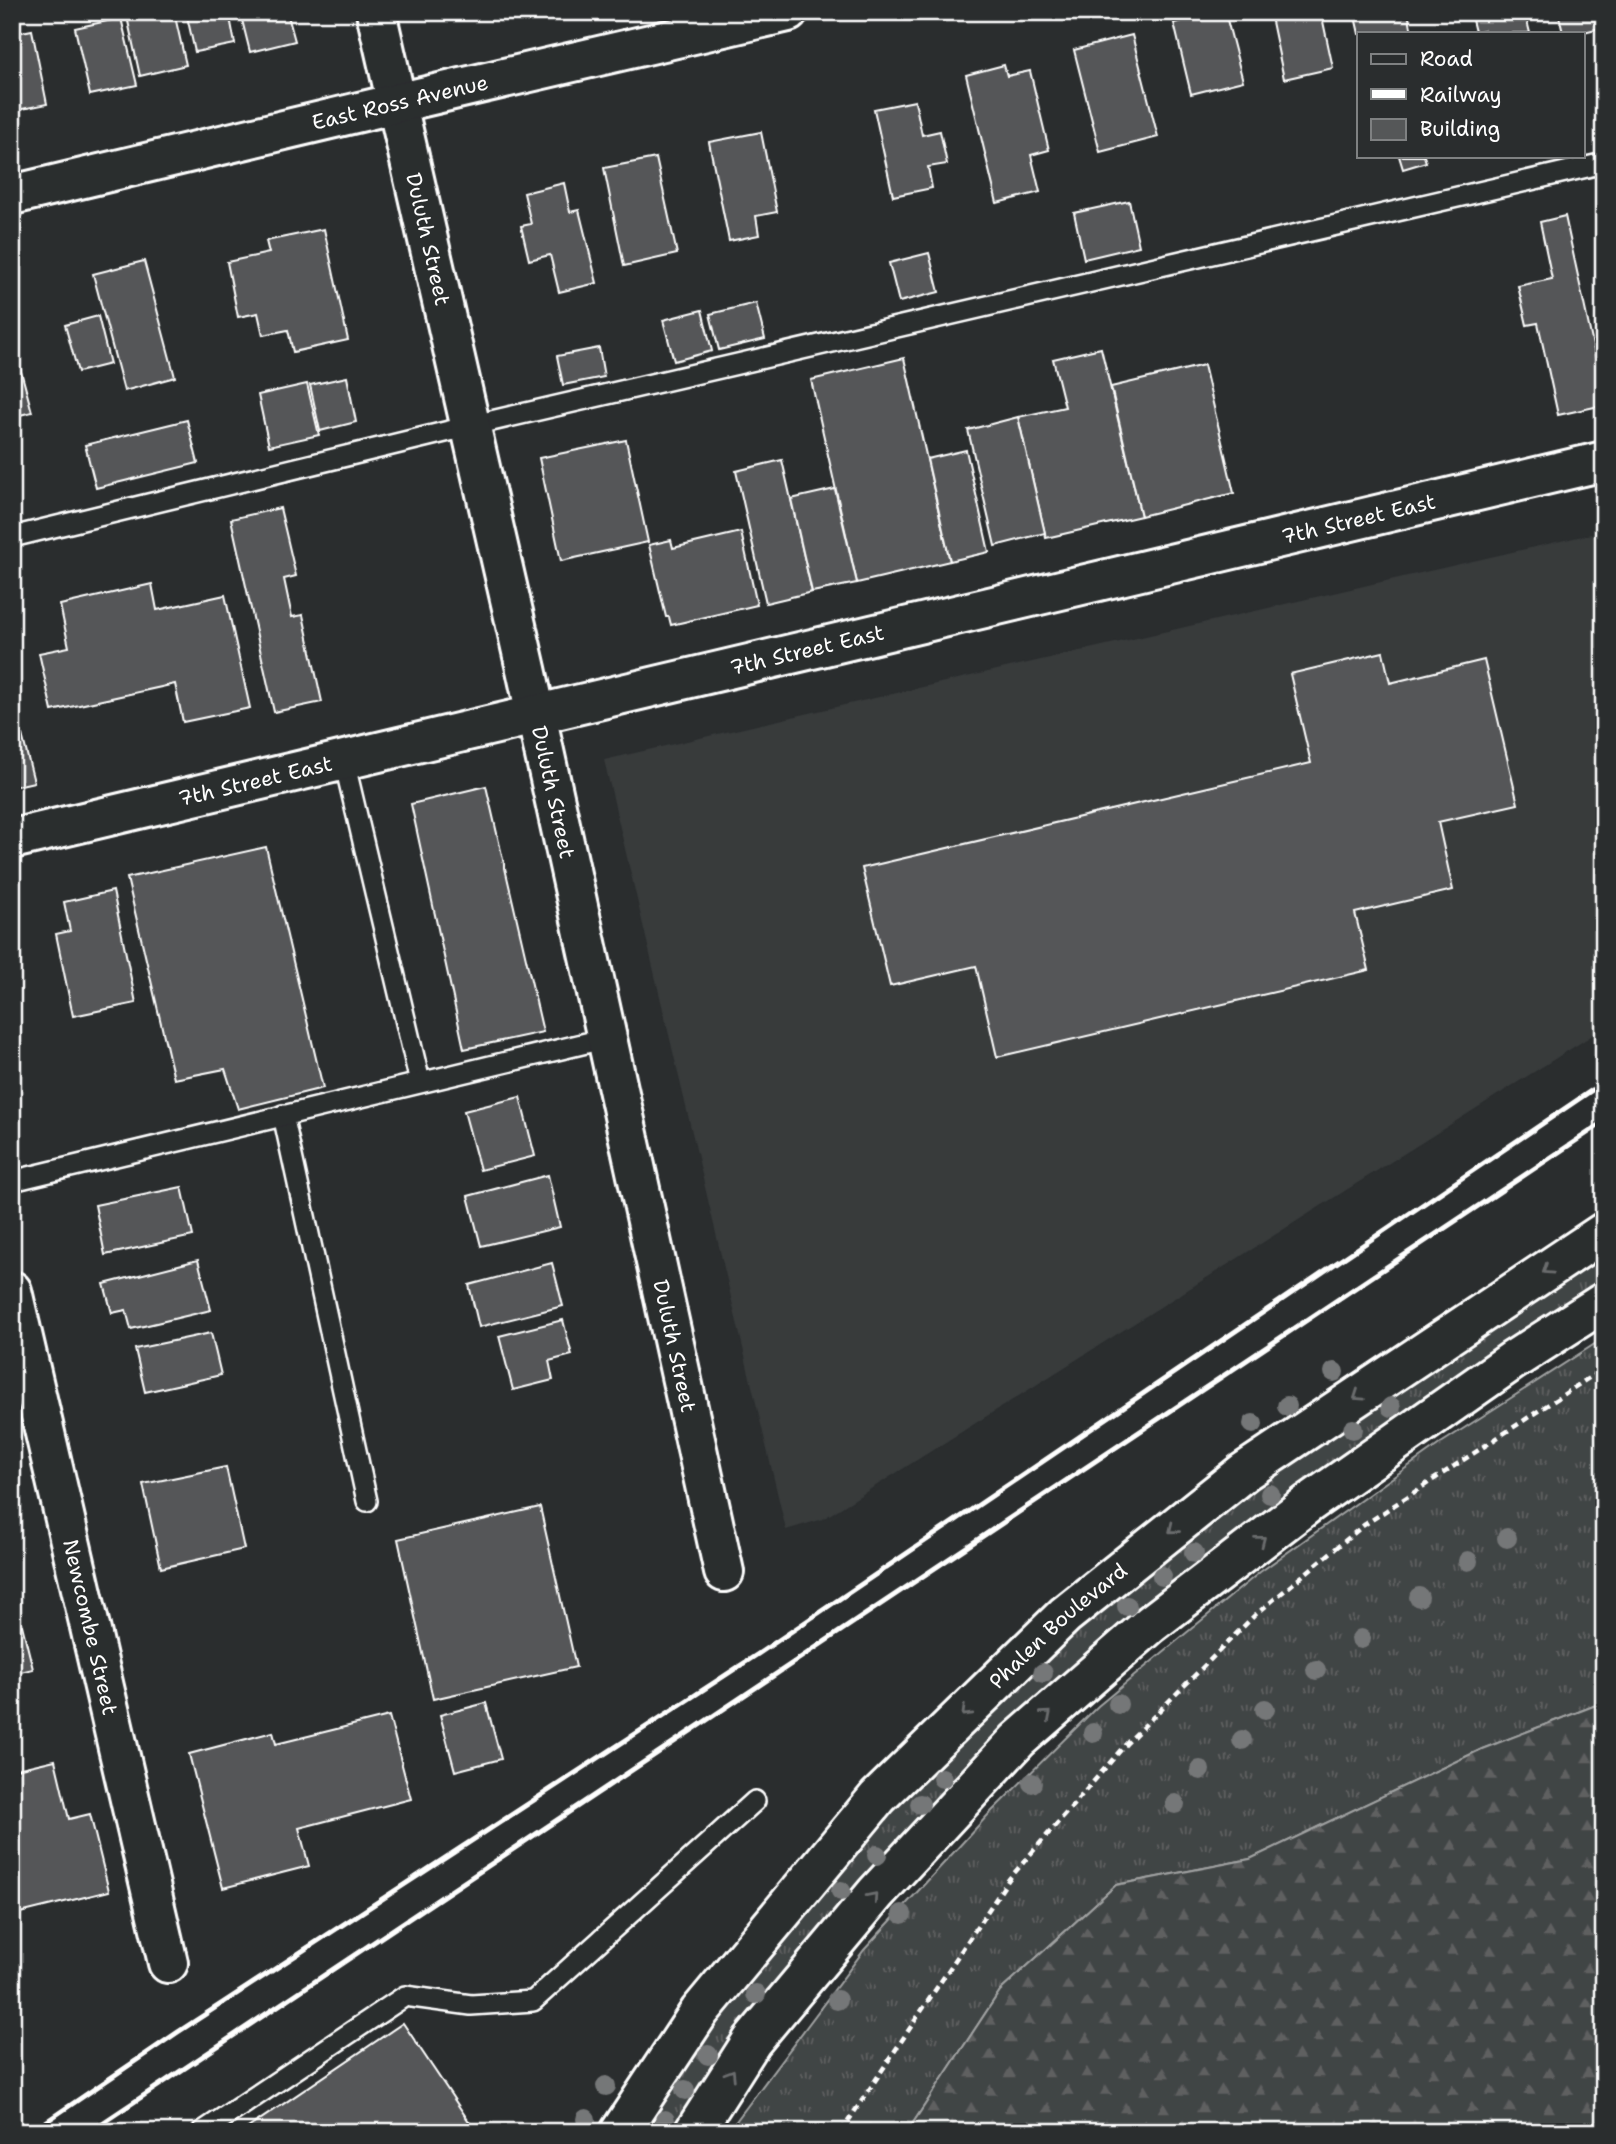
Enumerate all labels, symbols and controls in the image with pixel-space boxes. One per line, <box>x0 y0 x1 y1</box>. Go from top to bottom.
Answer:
legend <box>1357 32 1584 158</box>
text: Road <box>1420 45 1473 73</box>
street label: East Ross Avenue <box>309 68 491 137</box>
text: Railway <box>1420 81 1502 109</box>
text: Building <box>1420 115 1500 143</box>
street label: Duluth Street <box>399 170 457 308</box>
street label: 7th Street East <box>1279 487 1438 551</box>
street label: 7th Street East <box>727 618 887 682</box>
street label: Duluth Street <box>525 723 581 861</box>
street label: 7th Street East <box>175 749 335 813</box>
one-way arrow <box>1542 1262 1555 1274</box>
street label: Duluth Street <box>646 1277 703 1415</box>
one-way arrow <box>1352 1388 1365 1401</box>
one-way arrow <box>1168 1520 1181 1533</box>
one-way arrow <box>1253 1535 1265 1548</box>
street label: Newcombe Street <box>56 1536 124 1718</box>
street label: Phalen Boulevard <box>983 1557 1133 1695</box>
one-way arrow <box>961 1703 974 1716</box>
one-way arrow <box>1038 1711 1051 1723</box>
one-way arrow <box>865 1893 877 1906</box>
one-way arrow <box>722 2069 735 2082</box>

